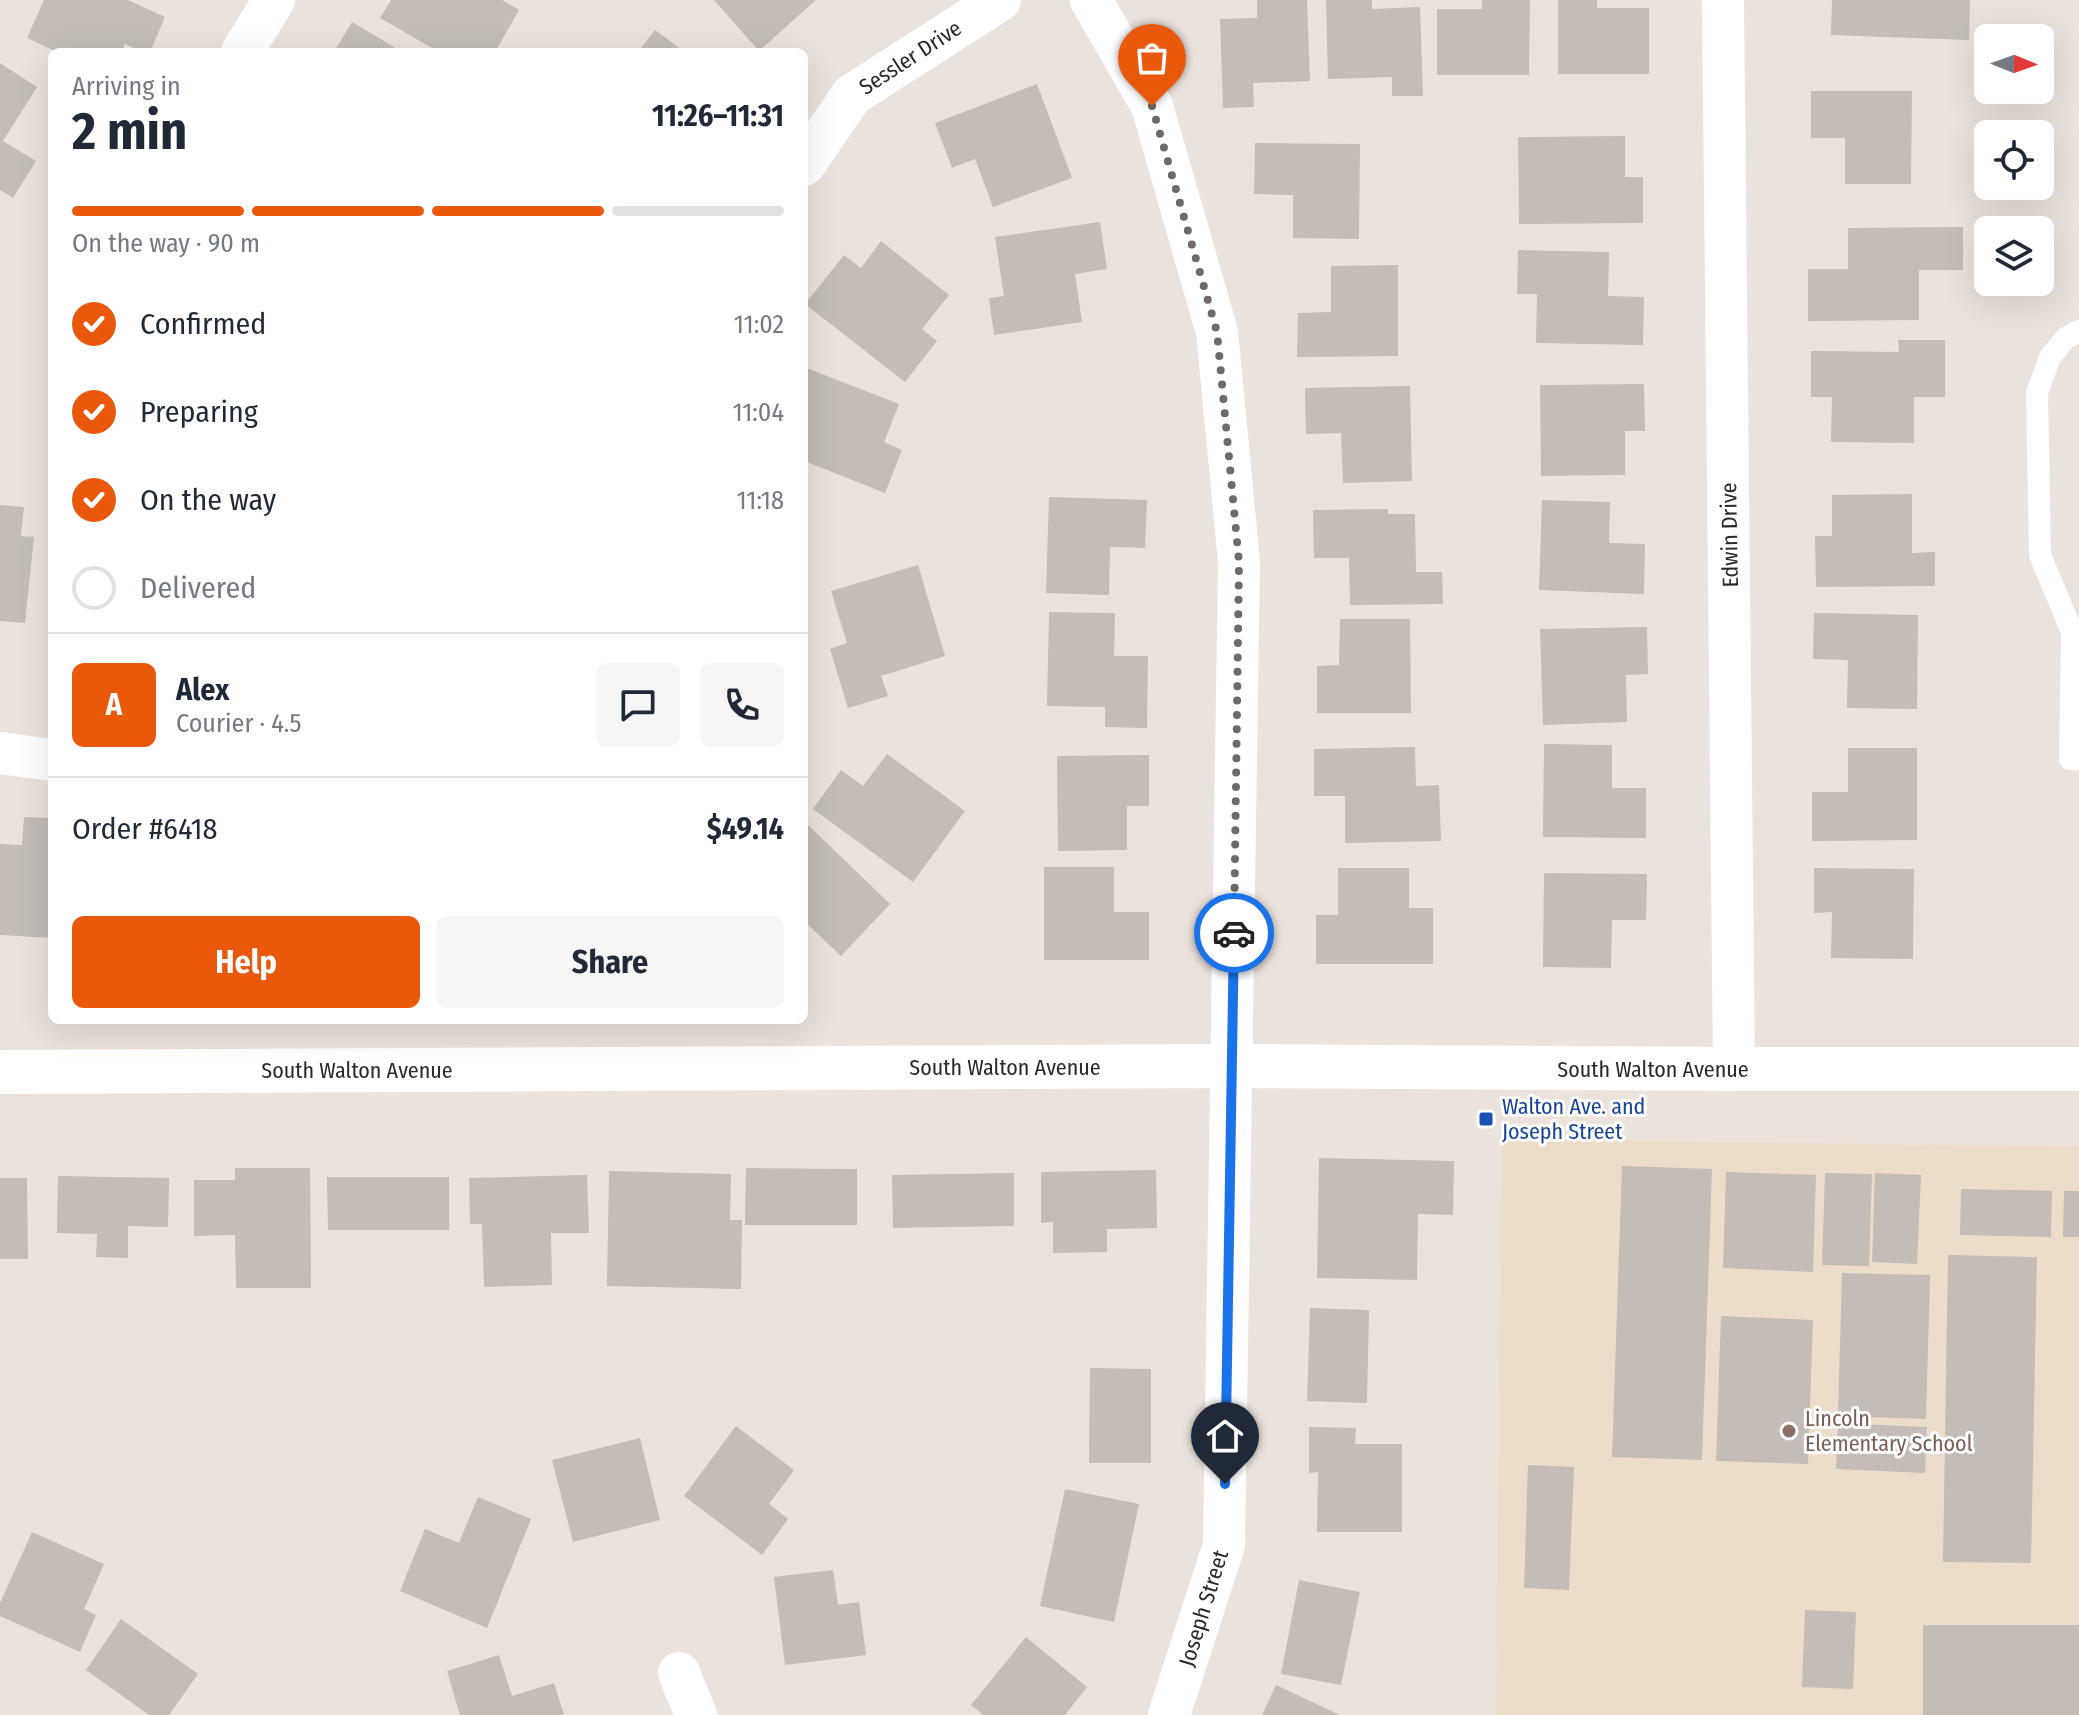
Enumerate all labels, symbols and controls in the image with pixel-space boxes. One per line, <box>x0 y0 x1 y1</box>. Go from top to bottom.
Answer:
street label: Sessler Drive <box>854 14 966 100</box>
pin <box>1118 24 1186 106</box>
north arrow <box>1974 24 2054 104</box>
map controls <box>1974 24 2054 296</box>
icon: bag <box>1130 36 1174 80</box>
text: Arriving in <box>72 71 181 102</box>
text: 11:26–11:31 <box>652 98 784 134</box>
text: 2 min <box>72 100 187 163</box>
button: locate <box>1974 120 2054 200</box>
button: layers <box>1974 216 2054 296</box>
text: On the way · 90 m <box>72 228 260 259</box>
icon: check <box>72 302 116 346</box>
text: Confirmed <box>140 306 266 342</box>
text: 11:02 <box>734 309 784 340</box>
icon: check <box>72 390 116 434</box>
text: Preparing <box>140 394 258 430</box>
text: 11:04 <box>732 397 784 428</box>
icon: check <box>72 478 116 522</box>
text: On the way <box>140 482 276 518</box>
street label: Edwin Drive <box>1715 482 1744 588</box>
text: 11:18 <box>736 485 784 516</box>
text: Delivered <box>140 570 256 606</box>
button: chat <box>596 663 680 747</box>
button: phone <box>700 663 784 747</box>
text: Alex <box>176 672 229 708</box>
text: A <box>106 687 122 723</box>
text: Courier · 4.5 <box>176 708 302 739</box>
text: Order #6418 <box>72 811 218 847</box>
text: $49.14 <box>707 811 784 847</box>
courier <box>1194 893 1274 973</box>
icon: car <box>1212 911 1256 955</box>
button: Help <box>72 916 420 1008</box>
button: Share <box>436 916 784 1008</box>
street label: South Walton Avenue <box>909 1054 1101 1081</box>
street label: South Walton Avenue <box>1557 1056 1749 1083</box>
street label: South Walton Avenue <box>261 1057 453 1084</box>
place label: Walton Ave. and Joseph Street <box>1502 1093 1645 1145</box>
marker: Walton Ave. and Joseph Street <box>1477 1110 1495 1128</box>
pin <box>1191 1402 1259 1484</box>
place label: Lincoln Elementary School <box>1805 1405 1973 1457</box>
icon: home <box>1203 1414 1247 1458</box>
marker: Lincoln Elementary School <box>1780 1422 1798 1440</box>
street label: Joseph Street <box>1173 1546 1234 1670</box>

